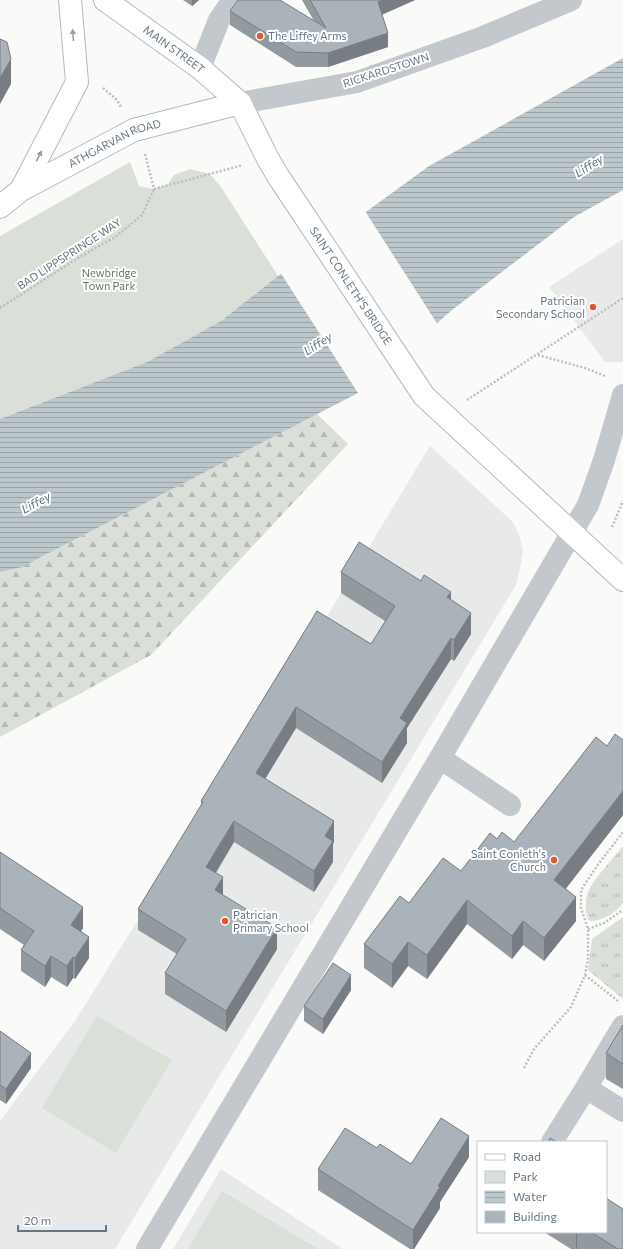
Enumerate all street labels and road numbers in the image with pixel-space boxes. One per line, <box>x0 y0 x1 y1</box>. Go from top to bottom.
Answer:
street label: MAIN STREET <box>141 23 208 75</box>
street label: RICKARDSTOWN <box>341 49 431 90</box>
street label: ATHGARVAN ROAD <box>66 116 162 170</box>
street label: BAD LIPPSPRINGE WAY <box>14 215 123 292</box>
street label: SAINT CONLETH'S BRIDGE <box>307 224 395 347</box>

